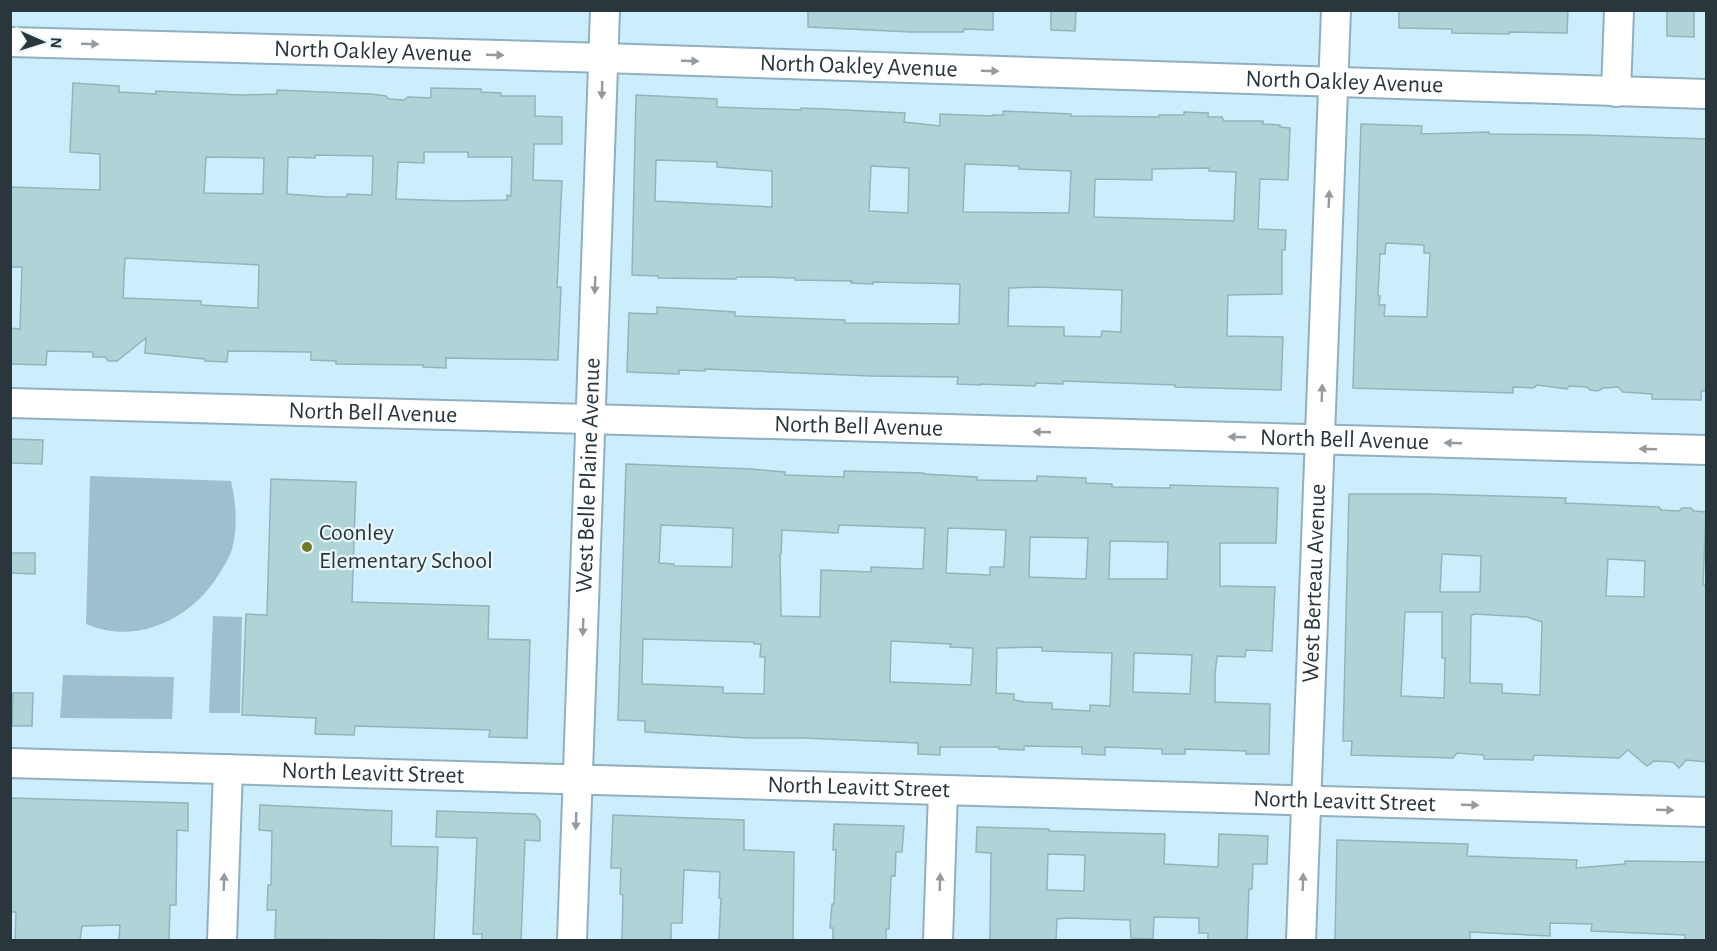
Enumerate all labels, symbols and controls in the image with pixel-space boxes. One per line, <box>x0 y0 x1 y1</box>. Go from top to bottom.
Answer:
north arrow <box>12 12 72 72</box>
text: N <box>48 37 64 49</box>
street label: North Oakley Avenue <box>274 37 472 66</box>
one-way arrow <box>80 39 99 49</box>
one-way arrow <box>485 50 504 60</box>
street label: North Oakley Avenue <box>759 51 958 82</box>
one-way arrow <box>680 56 699 65</box>
one-way arrow <box>980 66 999 76</box>
street label: North Oakley Avenue <box>1245 67 1444 97</box>
one-way arrow <box>598 80 607 99</box>
one-way arrow <box>1324 189 1333 208</box>
one-way arrow <box>591 275 600 294</box>
street label: West Belle Plaine Avenue <box>572 357 605 593</box>
one-way arrow <box>1317 384 1326 403</box>
street label: North Bell Avenue <box>288 399 458 427</box>
street label: North Bell Avenue <box>774 412 943 441</box>
street label: North Bell Avenue <box>1260 426 1429 454</box>
one-way arrow <box>1033 427 1052 437</box>
one-way arrow <box>1228 433 1247 442</box>
one-way arrow <box>1444 439 1463 448</box>
one-way arrow <box>1639 444 1658 453</box>
street label: West Berteau Avenue <box>1299 483 1330 683</box>
place label: Coonley Elementary School <box>319 521 493 573</box>
marker: Coonley Elementary School <box>300 540 314 554</box>
one-way arrow <box>579 617 588 636</box>
street label: North Leavitt Street <box>281 759 465 788</box>
street label: North Leavitt Street <box>767 773 951 802</box>
street label: North Leavitt Street <box>1253 787 1436 816</box>
one-way arrow <box>1460 800 1479 810</box>
one-way arrow <box>1655 806 1674 815</box>
one-way arrow <box>572 812 581 831</box>
one-way arrow <box>220 873 229 892</box>
one-way arrow <box>935 873 945 892</box>
one-way arrow <box>1299 873 1308 892</box>

